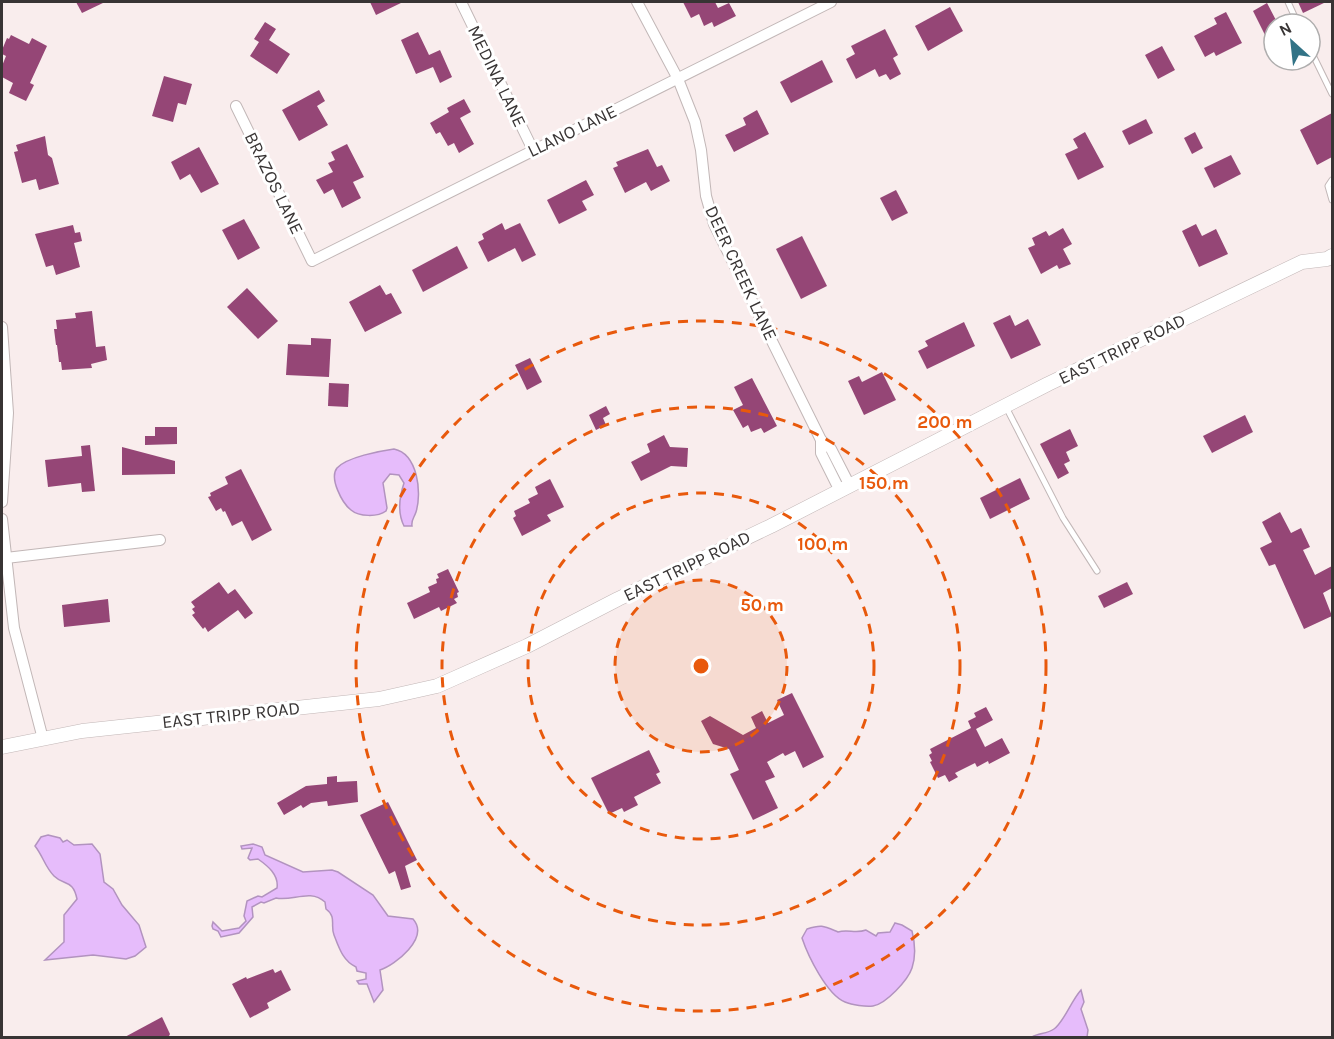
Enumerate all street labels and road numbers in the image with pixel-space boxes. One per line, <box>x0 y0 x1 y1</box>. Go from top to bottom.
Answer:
street label: MEDINA LANE <box>463 22 531 130</box>
street label: LLANO LANE <box>524 100 620 162</box>
street label: BRAZOS LANE <box>240 128 308 238</box>
street label: DEER CREEK LANE <box>700 202 782 344</box>
street label: EAST TRIPP ROAD <box>1055 309 1189 389</box>
street label: EAST TRIPP ROAD <box>620 526 754 606</box>
street label: EAST TRIPP ROAD <box>161 697 301 733</box>

